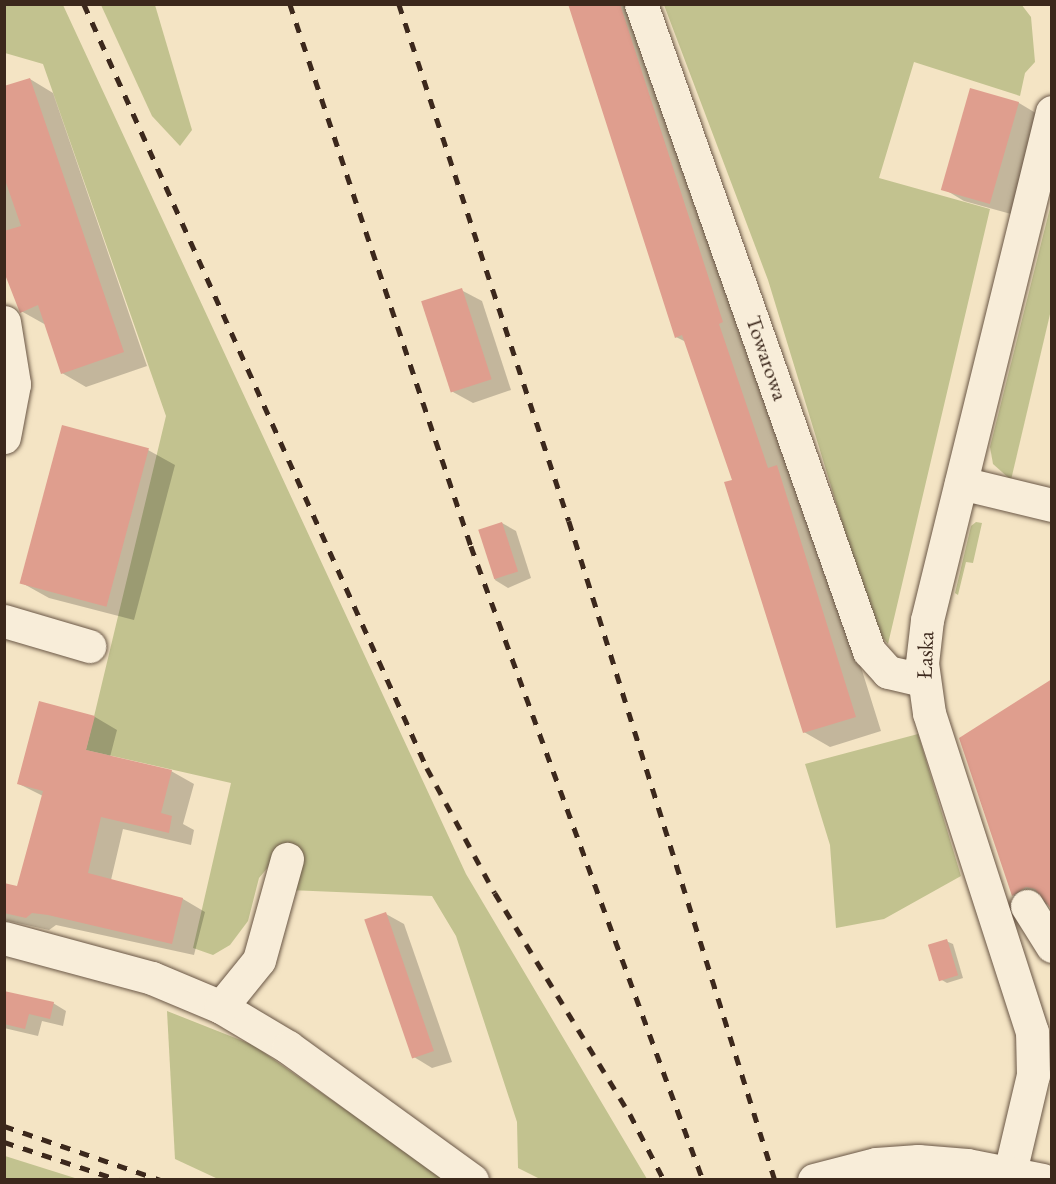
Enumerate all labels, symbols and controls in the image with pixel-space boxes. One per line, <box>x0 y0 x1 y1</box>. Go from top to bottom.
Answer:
street label: Towarowa <box>740 312 794 404</box>
street label: Łaska <box>911 631 939 679</box>

